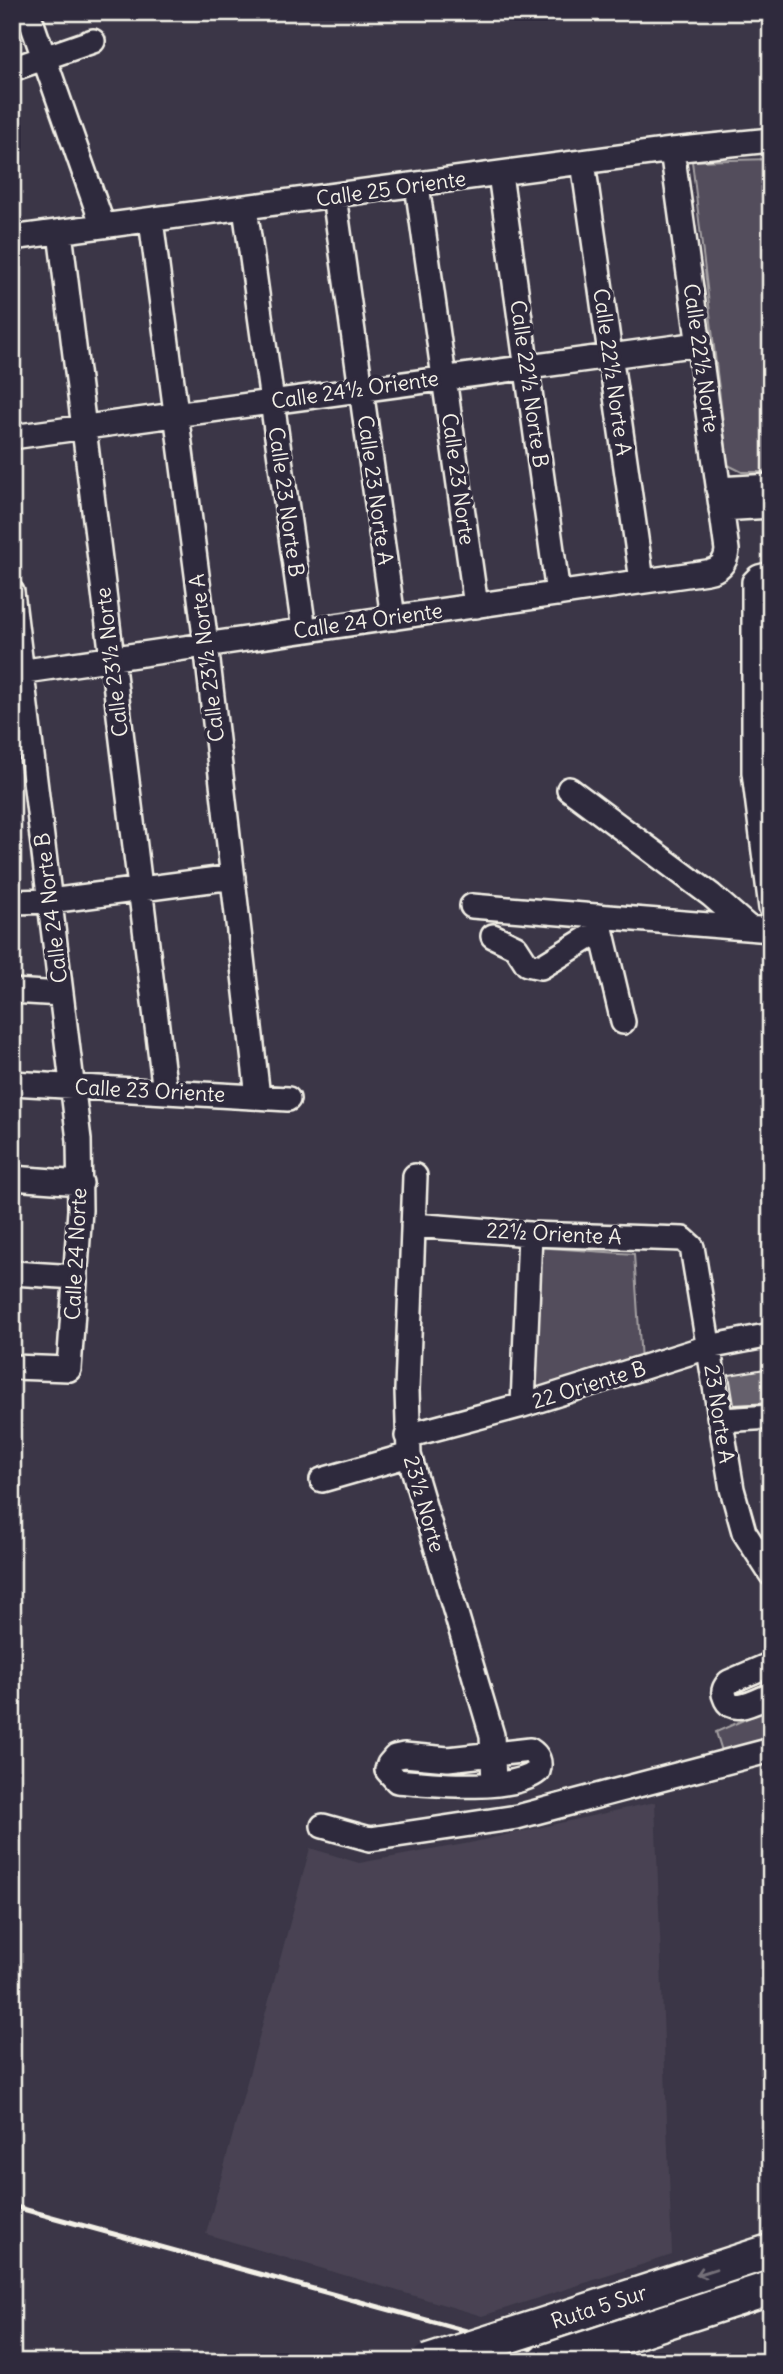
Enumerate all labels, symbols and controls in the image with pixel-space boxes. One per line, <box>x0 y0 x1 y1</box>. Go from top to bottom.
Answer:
street label: Calle 25 Oriente <box>314 165 468 212</box>
street label: Calle 22½ Norte <box>678 282 725 434</box>
street label: Calle 22½ Norte A <box>587 287 638 457</box>
street label: Calle 22½ Norte B <box>504 298 555 469</box>
street label: Calle 24½ Oriente <box>270 364 440 415</box>
street label: Calle 23 Norte <box>436 411 481 546</box>
street label: Calle 23 Norte A <box>352 413 399 567</box>
street label: Calle 23 Norte B <box>263 425 310 579</box>
street label: Calle 23½ Norte A <box>183 573 230 744</box>
street label: Calle 23½ Norte <box>89 586 134 738</box>
street label: Calle 24 Oriente <box>291 597 444 644</box>
street label: Calle 24 Norte B <box>28 831 73 985</box>
street label: Calle 23 Oriente <box>74 1073 226 1108</box>
street label: Calle 24 Norte <box>59 1187 92 1321</box>
street label: 22½ Oriente A <box>486 1216 622 1251</box>
street label: 22 Oriente B <box>529 1354 649 1415</box>
street label: 23 Norte A <box>698 1363 741 1465</box>
street label: 23½ Norte <box>398 1452 451 1555</box>
one-way arrow <box>695 2267 717 2279</box>
street label: Ruta 5 Sur <box>548 2278 651 2335</box>

